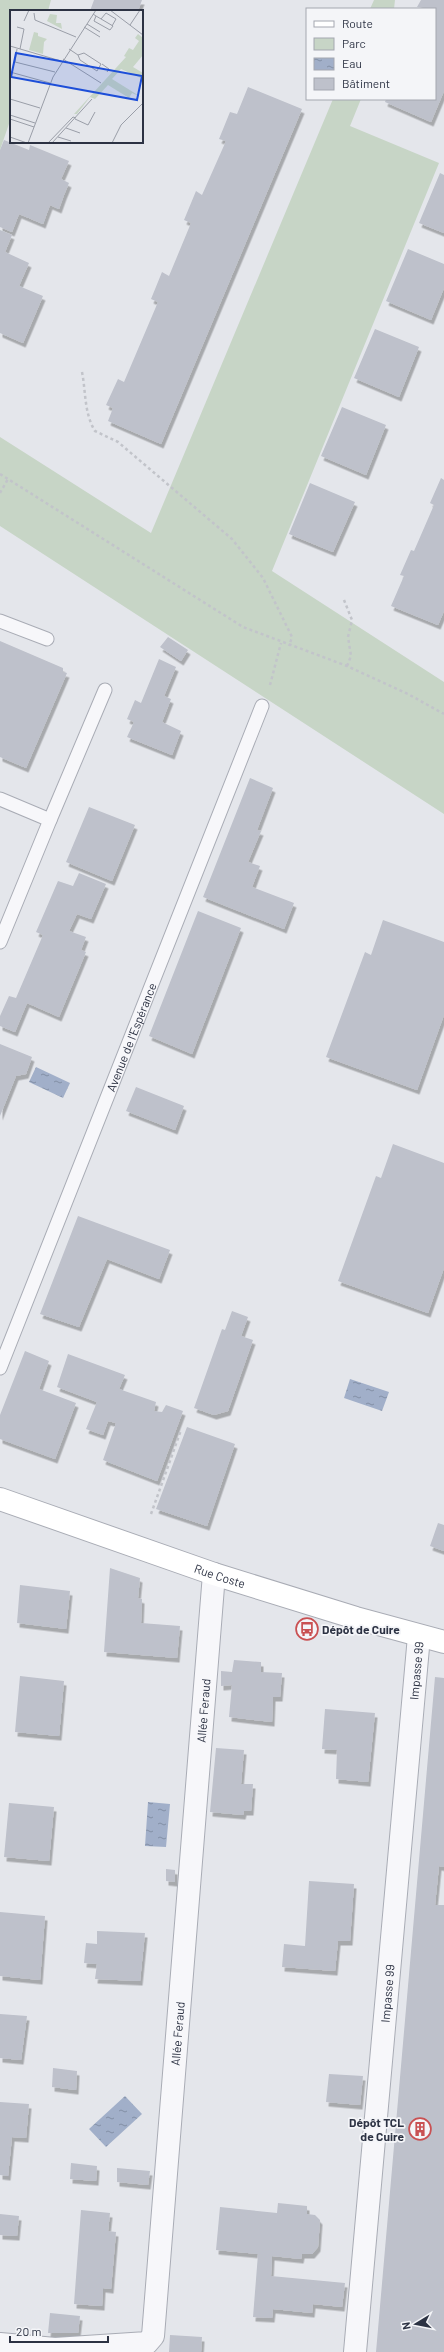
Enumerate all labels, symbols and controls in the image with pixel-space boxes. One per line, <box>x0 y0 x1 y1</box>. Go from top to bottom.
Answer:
legend <box>306 8 436 100</box>
inset map <box>10 10 143 143</box>
text: Route <box>342 16 373 30</box>
text: Parc <box>342 36 366 50</box>
text: Eau <box>342 56 362 70</box>
text: Bâtiment <box>342 76 390 90</box>
street label: Avenue de l'Espérance <box>103 981 159 1093</box>
street label: Rue Coste <box>193 1561 247 1590</box>
bus stop icon: Dépôt de Cuire <box>294 1616 320 1642</box>
place label: Dépôt de Cuire <box>322 1622 400 1636</box>
street label: Impasse 99 <box>406 1641 425 1700</box>
street label: Allée Feraud <box>194 1678 213 1743</box>
street label: Impasse 99 <box>377 1964 397 2023</box>
street label: Allée Feraud <box>168 2001 187 2066</box>
place label: Dépôt TCL de Cuire <box>349 2115 404 2143</box>
building icon: Dépôt TCL de Cuire <box>407 2116 433 2142</box>
north arrow <box>396 2304 436 2344</box>
scale bar <box>10 2318 108 2344</box>
text: N <box>399 2321 413 2331</box>
text: 20 m <box>16 2324 42 2338</box>

